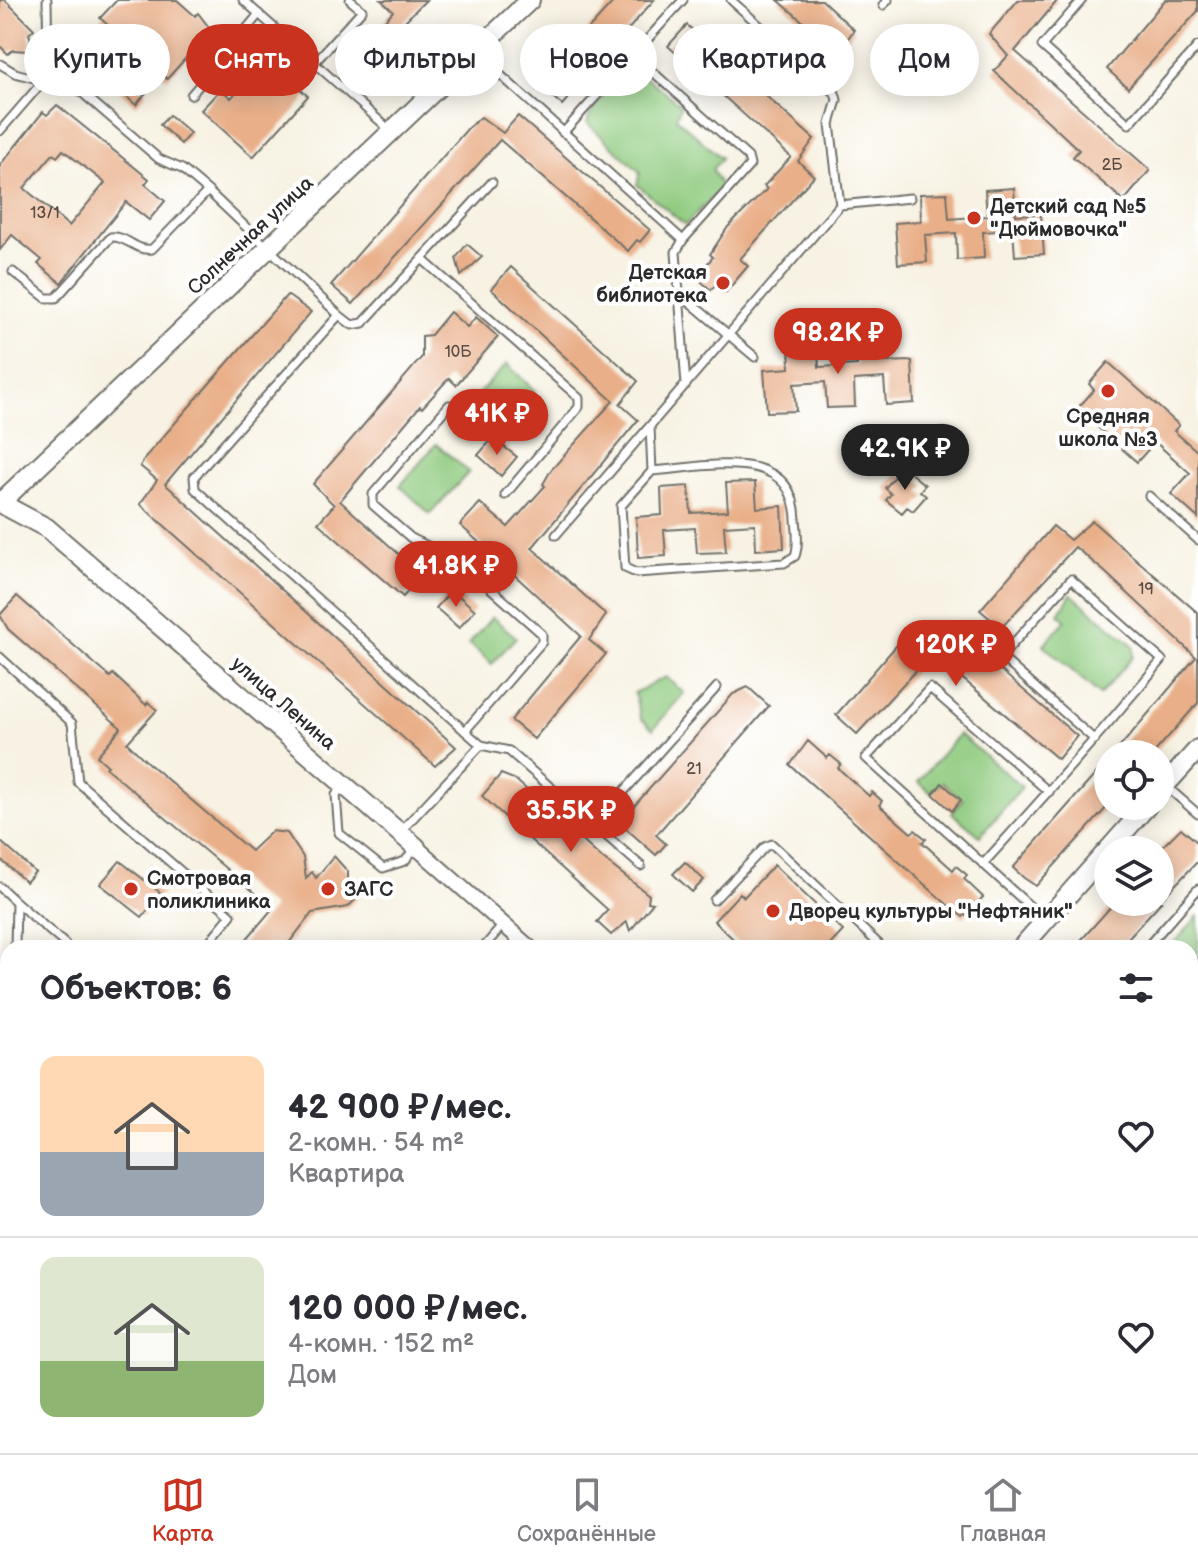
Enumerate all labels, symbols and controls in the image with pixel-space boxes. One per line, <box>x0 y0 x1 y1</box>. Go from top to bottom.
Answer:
chip: Купить <box>24 24 170 96</box>
chip: Снять <box>186 24 319 96</box>
chip: Фильтры <box>335 24 504 96</box>
chip: Новое <box>520 24 657 96</box>
chip: Квартира <box>673 24 854 96</box>
chip: Дом <box>870 24 979 96</box>
house number: 2Б <box>1102 156 1123 175</box>
street label: Солнечная улица <box>183 171 319 300</box>
place label: Детский сад №5 "Дюймовочка" <box>990 195 1147 242</box>
house number: 13/1 <box>30 204 60 223</box>
marker: Детский сад №5 "Дюймовочка" <box>965 209 983 227</box>
place label: Детская библиотека <box>596 261 707 308</box>
marker: Детская библиотека <box>714 274 732 292</box>
pin: 98.2K ₽ <box>764 308 912 376</box>
text: 98.2K ₽ <box>792 318 884 349</box>
house number: 10Б <box>445 343 472 362</box>
marker: Средняя школа №3 <box>1099 382 1117 400</box>
pin: 41K ₽ <box>441 389 553 457</box>
text: 41K ₽ <box>464 399 530 430</box>
place label: Средняя школа №3 <box>1058 405 1158 452</box>
pin: 42.9K ₽ <box>831 424 979 492</box>
text: 42.9K ₽ <box>859 434 951 465</box>
pin: 41.8K ₽ <box>382 541 530 609</box>
text: 41.8K ₽ <box>413 551 499 582</box>
house number: 19 <box>1138 580 1154 599</box>
pin: 120K ₽ <box>891 620 1021 688</box>
text: 120K ₽ <box>915 630 997 661</box>
street label: улица Ленина <box>226 652 340 756</box>
map controls <box>1094 740 1174 916</box>
button: locate <box>1094 740 1174 820</box>
house number: 21 <box>686 760 702 779</box>
pin: 35.5K ₽ <box>497 786 645 854</box>
text: 35.5K ₽ <box>526 796 616 827</box>
button: layers <box>1094 836 1174 916</box>
place label: Смотровая поликлиника <box>147 867 271 914</box>
place label: ЗАГС <box>344 878 393 902</box>
marker: Смотровая поликлиника <box>122 880 140 898</box>
marker: ЗАГС <box>319 880 337 898</box>
place label: Дворец культуры "Нефтяник" <box>789 900 1073 924</box>
marker: Дворец культуры "Нефтяник" <box>764 902 782 920</box>
icon: filters <box>1114 966 1158 1010</box>
text: Объектов: 6 <box>40 968 232 1009</box>
text: 42 900 ₽/мес. <box>288 1087 511 1128</box>
icon: home <box>104 1088 200 1184</box>
icon: heart <box>1114 1114 1158 1158</box>
text: 2-комн. · 54 m² <box>288 1128 464 1159</box>
text: Квартира <box>288 1159 405 1190</box>
text: 120 000 ₽/мес. <box>288 1288 528 1329</box>
icon: home <box>104 1289 200 1385</box>
icon: heart <box>1114 1315 1158 1359</box>
text: 4-комн. · 152 m² <box>288 1329 474 1360</box>
text: Дом <box>288 1360 337 1391</box>
tab: Карта <box>152 1473 214 1548</box>
tab: Сохранённые <box>517 1473 656 1548</box>
tab: Главная <box>959 1473 1046 1548</box>

